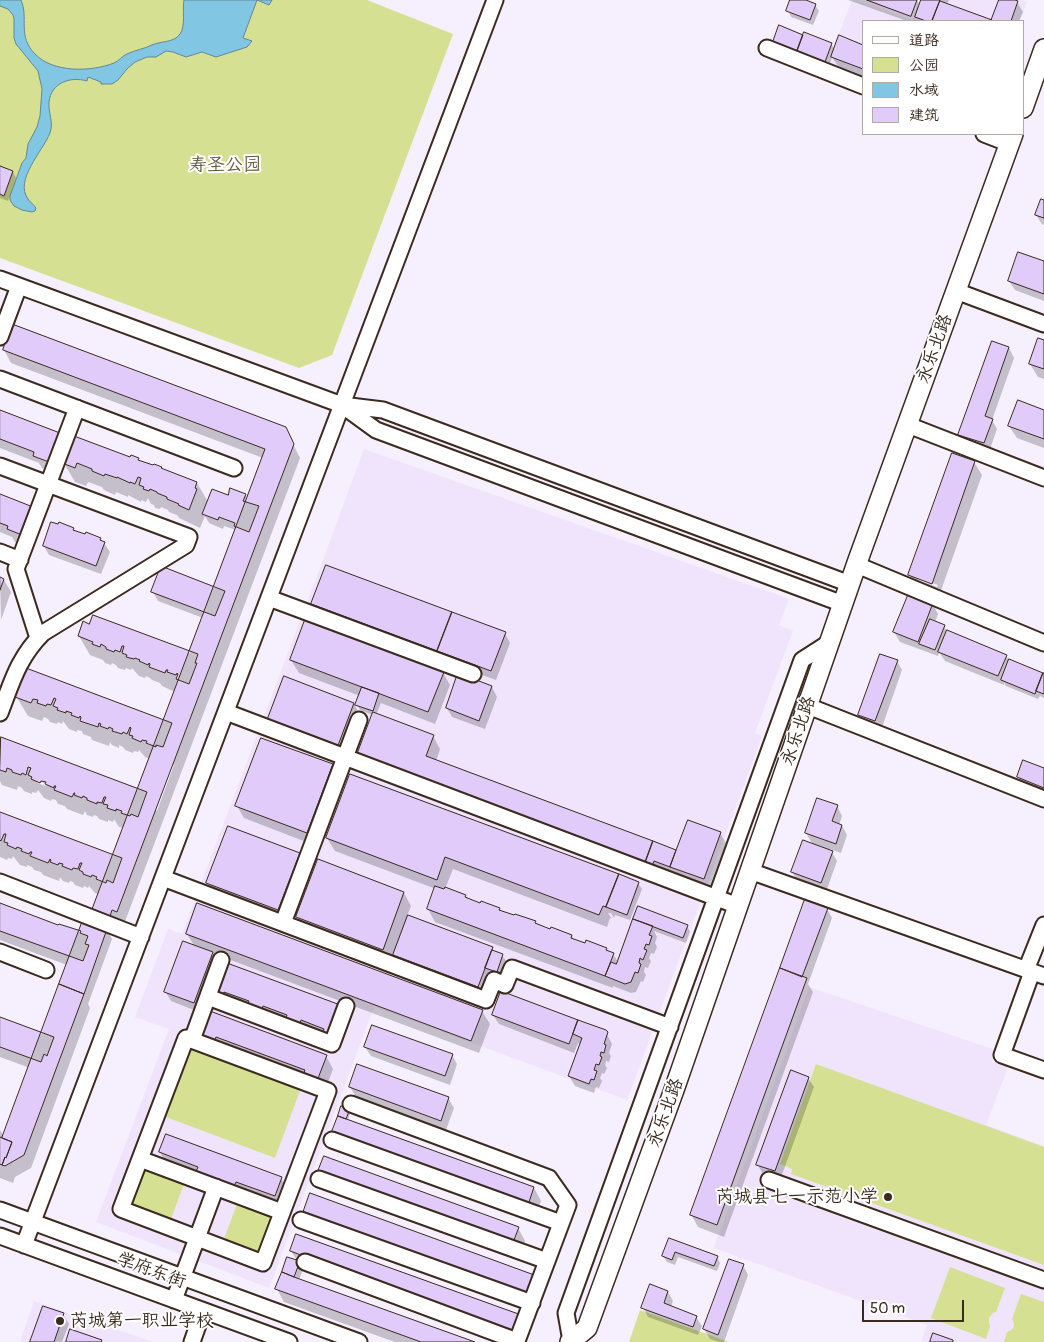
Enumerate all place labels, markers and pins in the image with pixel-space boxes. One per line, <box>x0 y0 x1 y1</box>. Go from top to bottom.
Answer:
place label: 芮城县七一示范小学 <box>716 1186 878 1208</box>
marker: 芮城县七一示范小学 <box>882 1191 894 1203</box>
place label: 芮城第一职业学校 <box>70 1310 214 1332</box>
marker: 芮城第一职业学校 <box>54 1315 66 1327</box>

